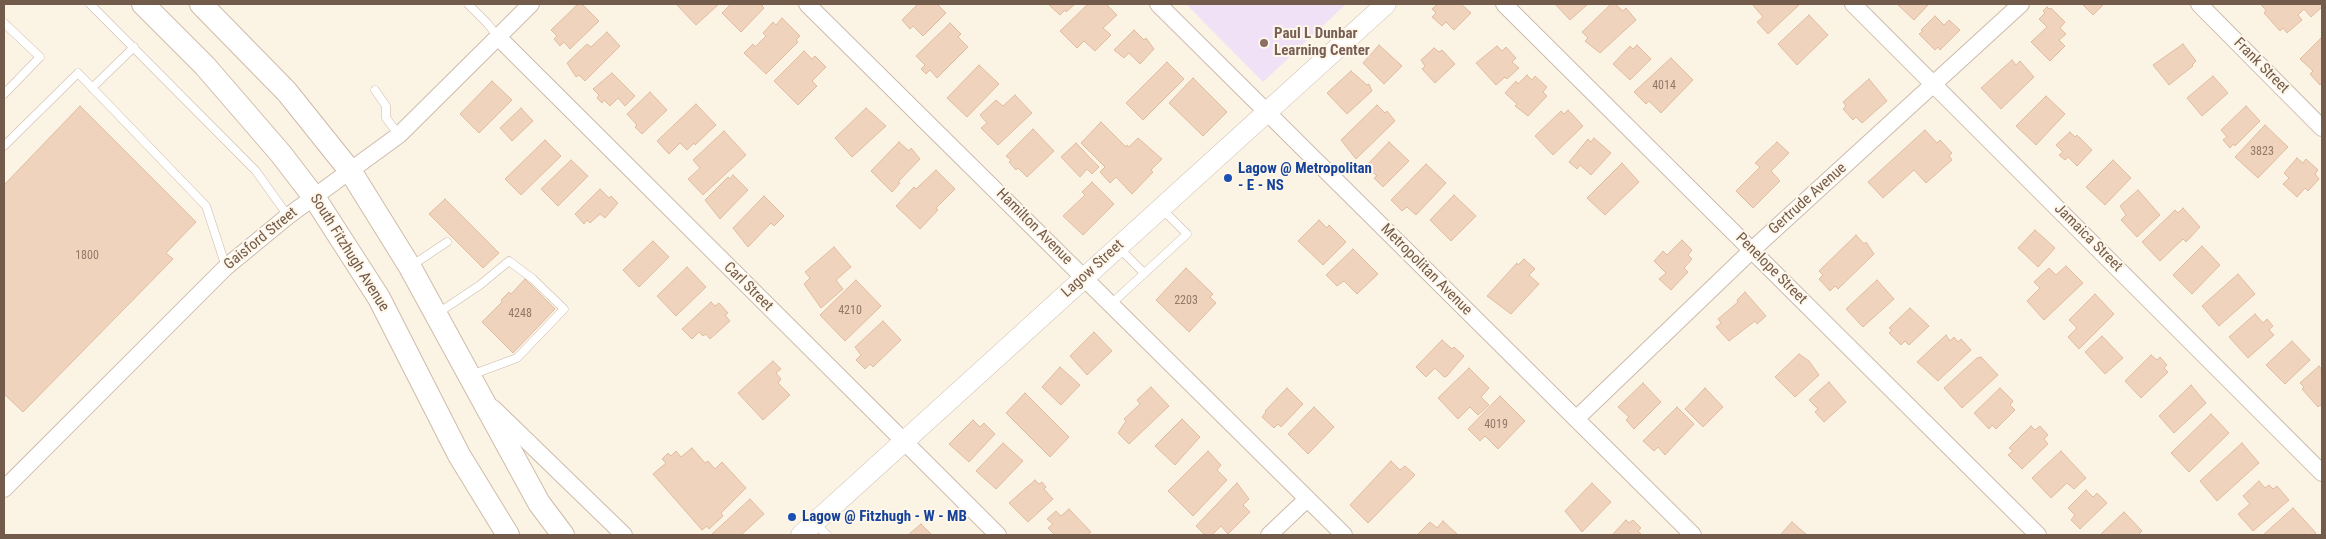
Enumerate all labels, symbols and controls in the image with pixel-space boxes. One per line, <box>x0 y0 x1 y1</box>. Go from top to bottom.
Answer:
place label: Paul L Dunbar Learning Center <box>1274 25 1370 60</box>
street label: Frank Street <box>2229 34 2293 98</box>
marker: Paul L Dunbar Learning Center <box>1258 37 1270 49</box>
house number: 4014 <box>1652 79 1676 93</box>
house number: 3823 <box>2250 145 2274 159</box>
street label: Gertrude Avenue <box>1765 159 1851 239</box>
place label: Lagow @ Metropolitan - E - NS <box>1238 160 1372 195</box>
marker: Lagow @ Metropolitan - E - NS <box>1222 172 1234 184</box>
street label: Hamilton Avenue <box>992 185 1076 269</box>
street label: South Fitzhugh Avenue <box>306 191 392 315</box>
street label: Jamaica Street <box>2050 200 2126 276</box>
street label: Gaisford Street <box>221 204 301 274</box>
street label: Metropolitan Avenue <box>1376 220 1476 320</box>
street label: Penelope Street <box>1732 230 1810 308</box>
street label: Lagow Street <box>1058 236 1128 302</box>
house number: 1800 <box>75 249 99 263</box>
street label: Carl Street <box>720 259 776 315</box>
house number: 2203 <box>1174 294 1198 308</box>
house number: 4210 <box>838 304 862 318</box>
house number: 4248 <box>508 307 532 321</box>
house number: 4019 <box>1484 418 1508 432</box>
place label: Lagow @ Fitzhugh - W - MB <box>802 508 967 526</box>
marker: Lagow @ Fitzhugh - W - MB <box>786 511 798 523</box>

